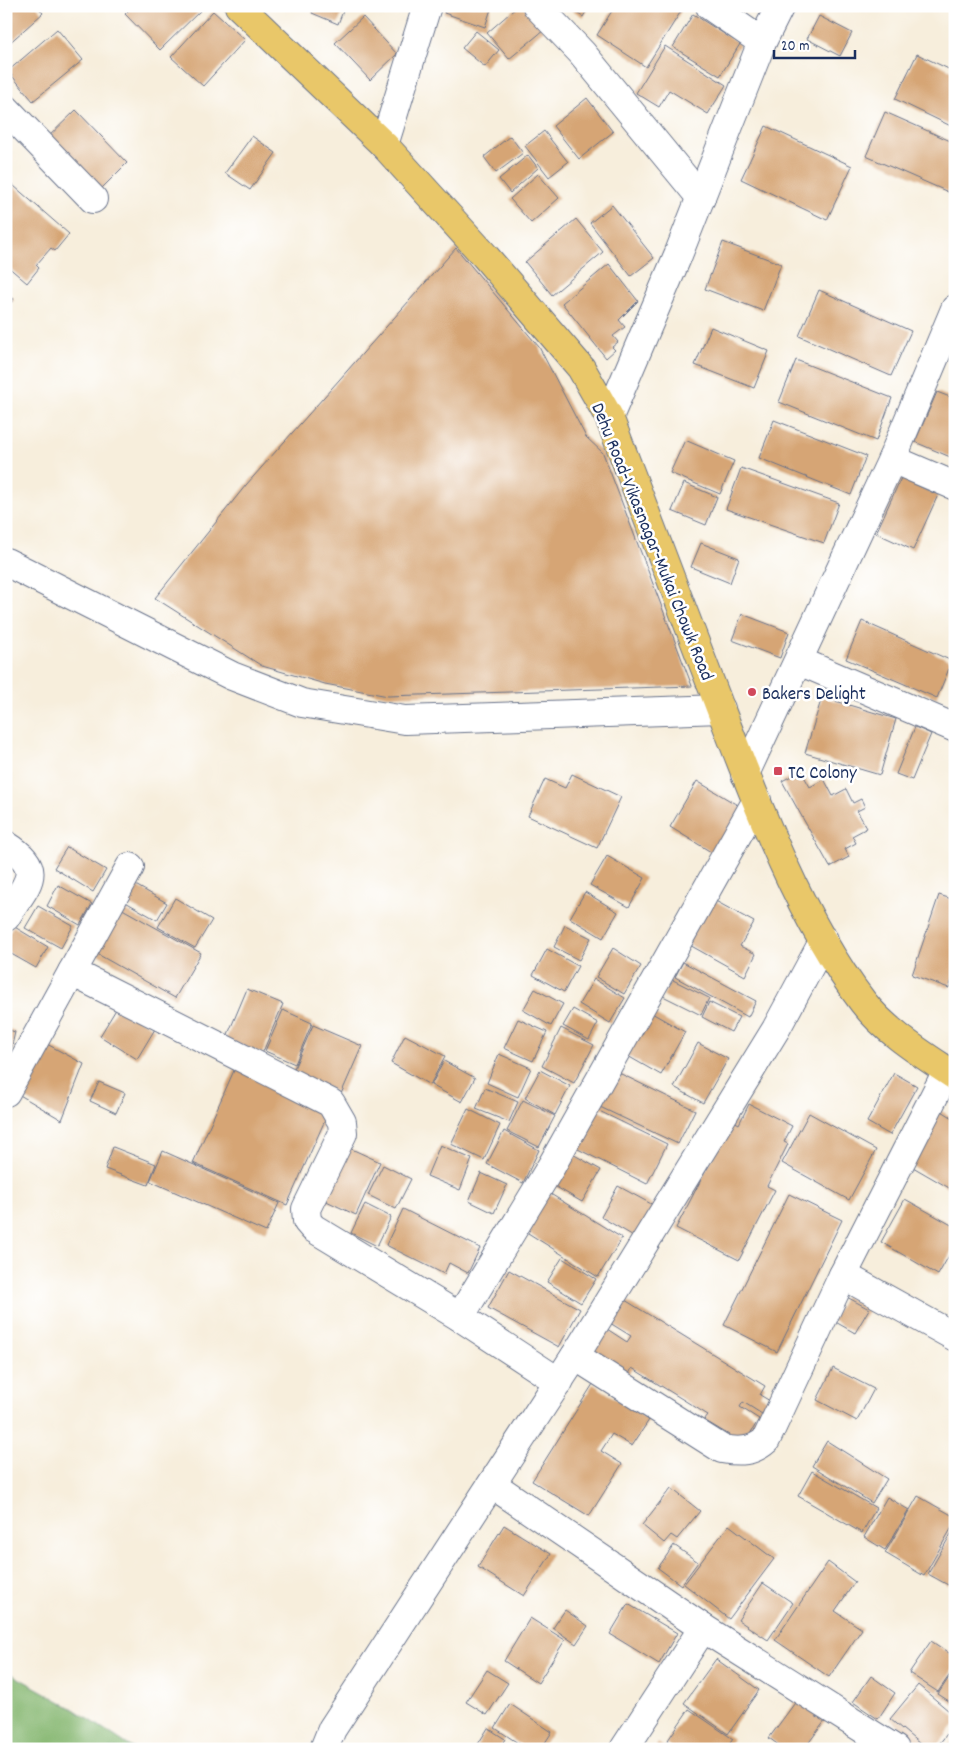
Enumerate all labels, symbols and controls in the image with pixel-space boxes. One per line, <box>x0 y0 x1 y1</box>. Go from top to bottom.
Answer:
scale bar <box>774 28 855 60</box>
text: 20 m <box>781 36 809 58</box>
street label: Dehu Road-Vikasnagar-Mukai Chowk Road <box>583 399 719 685</box>
place label: Bakers Delight <box>762 682 866 709</box>
marker: Bakers Delight <box>746 686 758 698</box>
place label: TC Colony <box>788 761 857 788</box>
marker: TC Colony <box>772 765 784 777</box>

